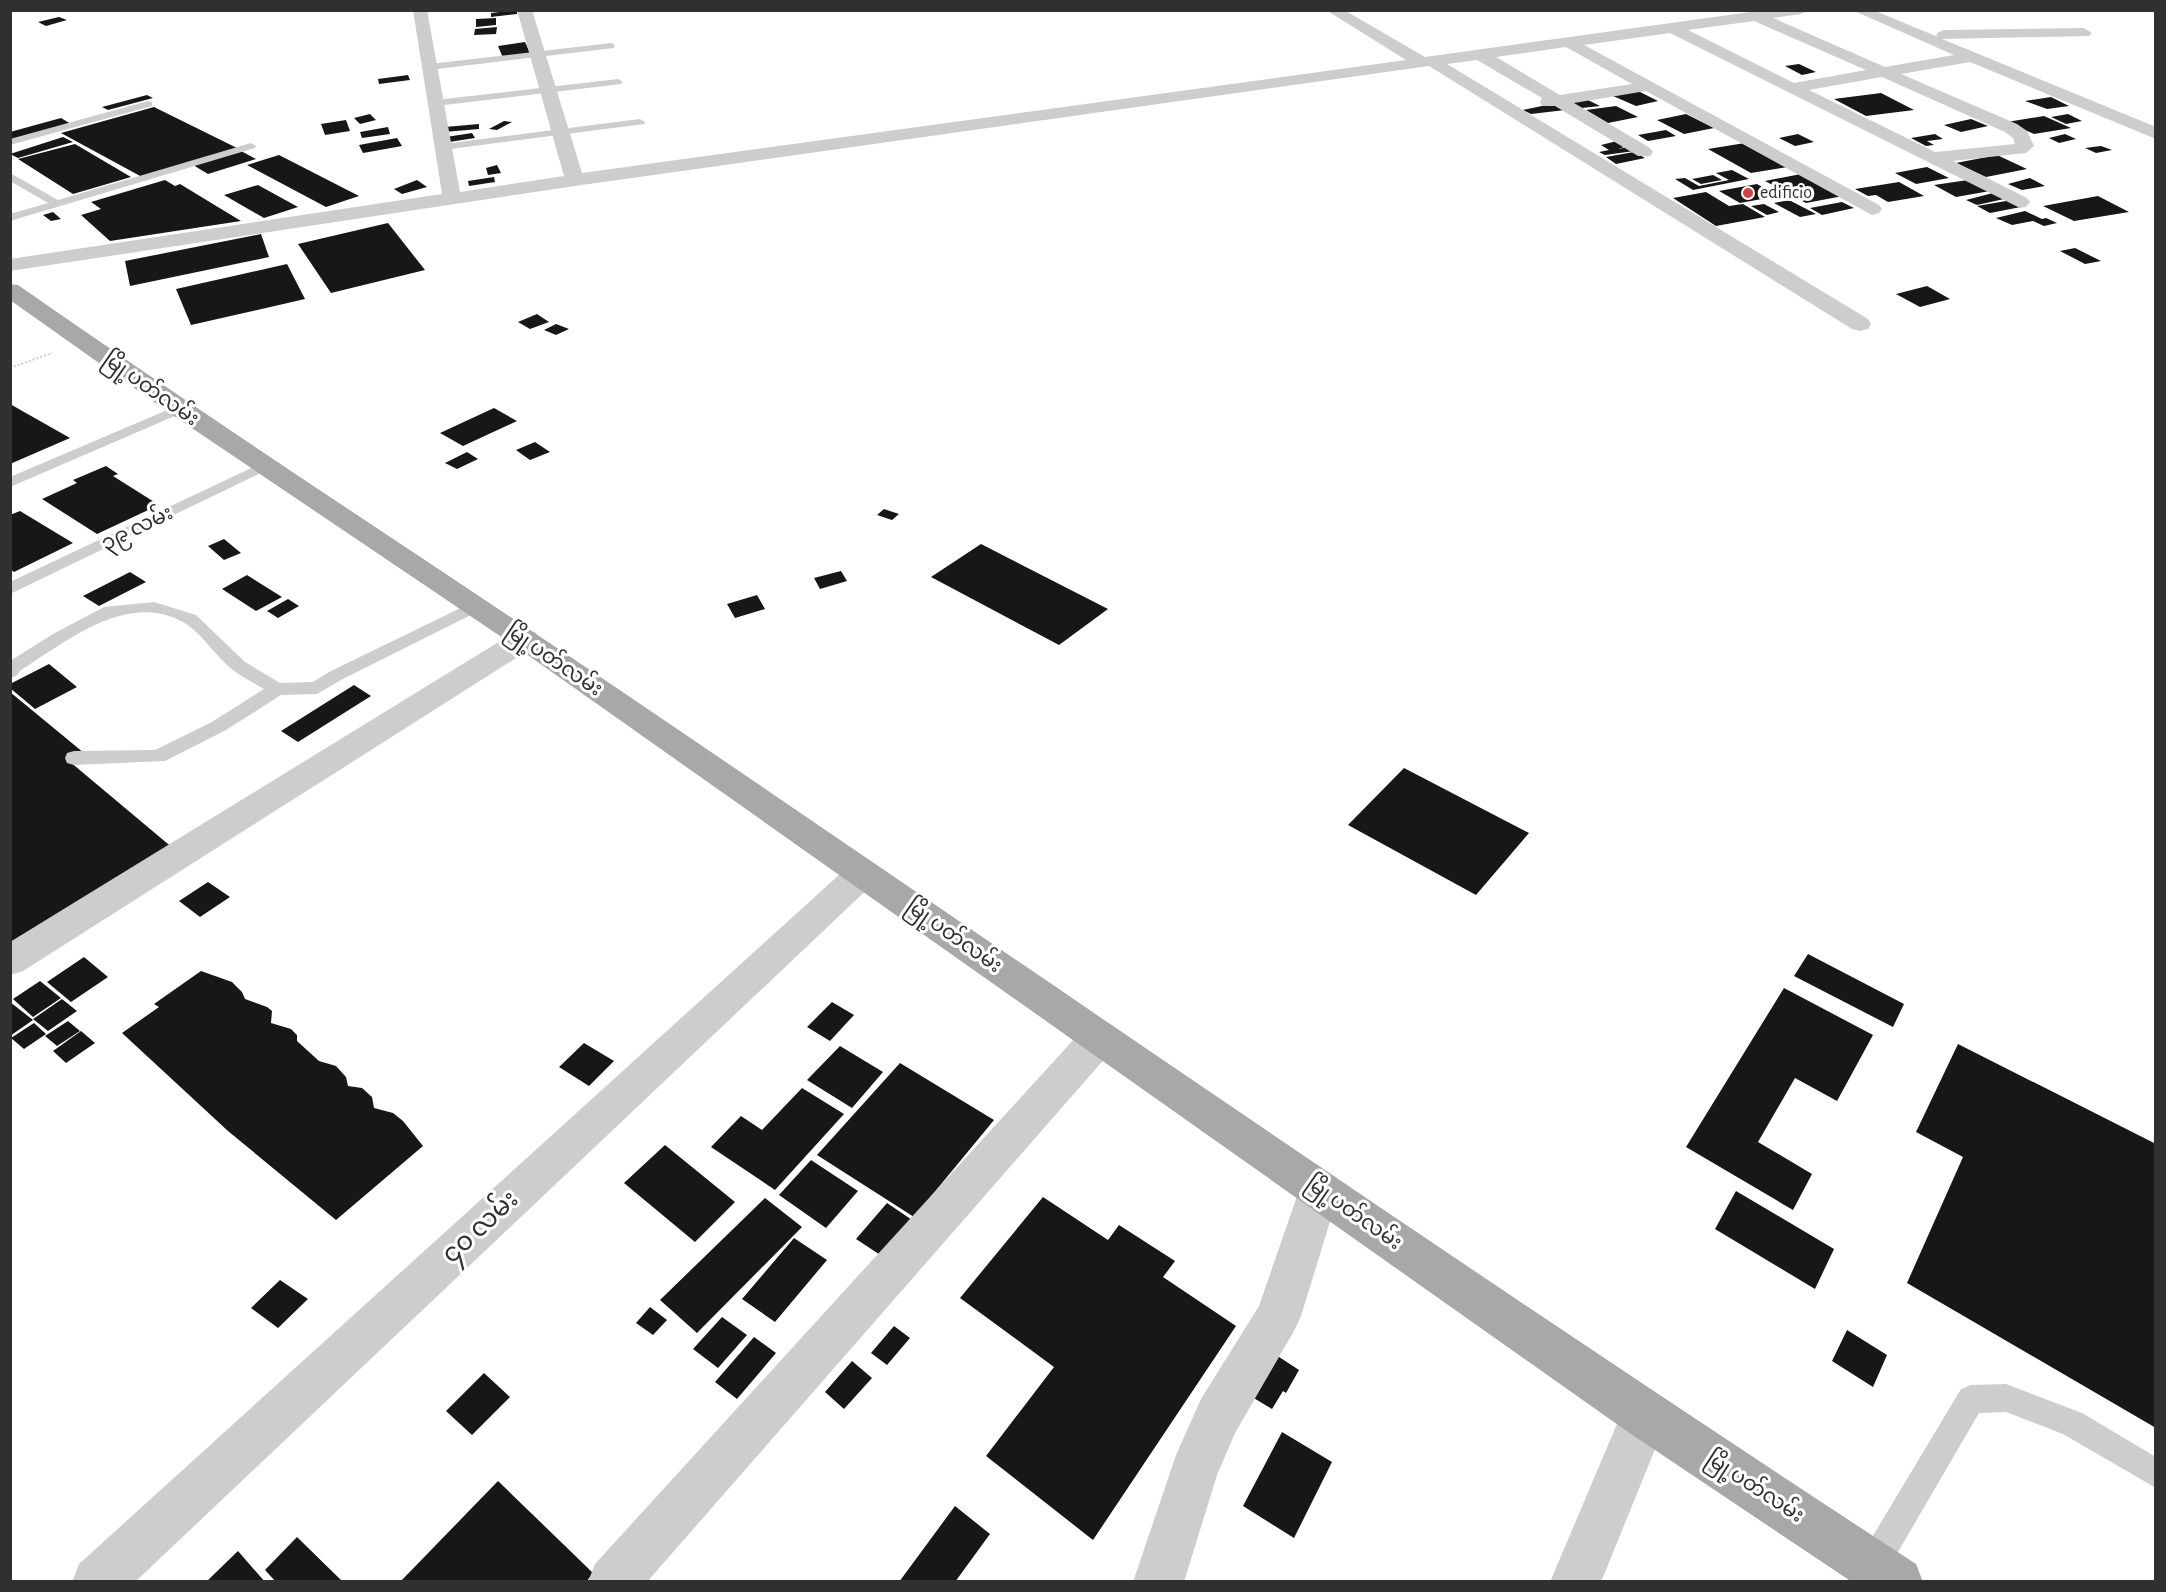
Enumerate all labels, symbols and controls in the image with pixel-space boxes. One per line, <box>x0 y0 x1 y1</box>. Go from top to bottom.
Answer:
place label: edificio <box>1760 184 1812 202</box>
marker: edificio <box>1741 186 1755 200</box>
street label: မြို့ပတ်လမ်း <box>96 343 206 435</box>
street label: ၃၉ လမ်း <box>95 496 179 560</box>
street label: မြို့ပတ်လမ်း <box>498 615 610 705</box>
street label: မြို့ပတ်လမ်း <box>899 890 1009 982</box>
street label: မြို့ပတ်လမ်း <box>1299 1167 1409 1259</box>
street label: ၄၀ လမ်း <box>434 1182 528 1273</box>
street label: မြို့ပတ်လမ်း <box>1699 1443 1811 1531</box>

